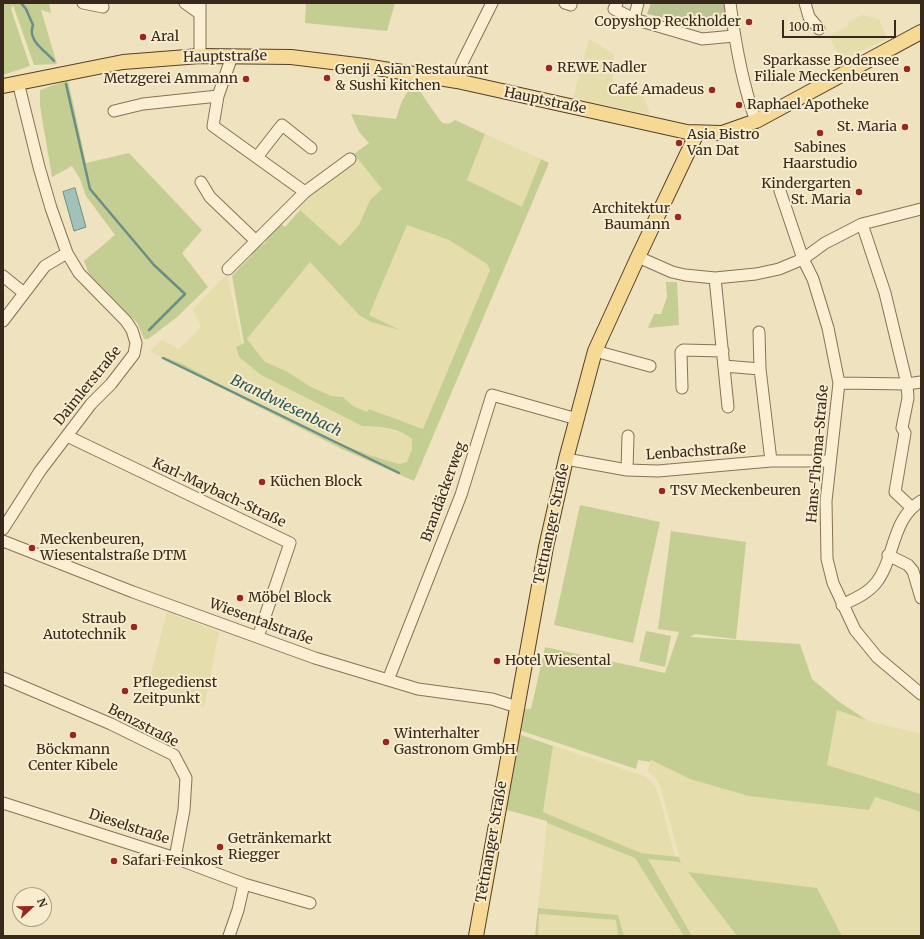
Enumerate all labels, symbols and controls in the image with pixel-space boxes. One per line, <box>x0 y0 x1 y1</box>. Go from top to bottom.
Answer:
scale bar <box>784 12 898 38</box>
place label: Copyshop Reckholder <box>595 14 741 30</box>
marker: Copyshop Reckholder <box>744 17 754 27</box>
text: 100 m <box>789 19 824 34</box>
place label: Aral <box>151 29 179 45</box>
marker: Aral <box>138 32 148 42</box>
street label: Hauptstraße <box>183 48 267 66</box>
place label: Sparkasse Bodensee Filiale Meckenbeuren <box>754 53 899 86</box>
place label: REWE Nadler <box>557 60 647 76</box>
place label: Genji Asian Restaurant & Sushi kitchen <box>335 62 489 94</box>
marker: REWE Nadler <box>544 63 554 73</box>
marker: Sparkasse Bodensee Filiale Meckenbeuren <box>902 64 912 74</box>
place label: Metzgerei Ammann <box>104 71 238 87</box>
marker: Genji Asian Restaurant & Sushi kitchen <box>322 73 332 83</box>
marker: Metzgerei Ammann <box>241 74 251 84</box>
place label: Café Amadeus <box>609 82 704 98</box>
street label: Hauptstraße <box>502 84 588 118</box>
marker: Café Amadeus <box>707 85 717 95</box>
place label: Raphael Apotheke <box>747 97 869 113</box>
marker: Raphael Apotheke <box>734 100 744 110</box>
place label: St. Maria <box>837 119 897 135</box>
marker: St. Maria <box>900 122 910 132</box>
place label: Asia Bistro Van Dat <box>687 127 759 160</box>
marker: Sabines Haarstudio <box>815 128 825 138</box>
marker: Asia Bistro Van Dat <box>674 138 684 148</box>
place label: Sabines Haarstudio <box>783 140 857 172</box>
place label: Kindergarten St. Maria <box>761 176 851 208</box>
marker: Kindergarten St. Maria <box>854 187 864 197</box>
place label: Architektur Baumann <box>592 201 670 234</box>
marker: Architektur Baumann <box>673 212 683 222</box>
street label: Daimlerstraße <box>51 343 125 429</box>
water label: Brandwiesenbach <box>228 371 344 441</box>
street label: Hans-Thoma-Straße <box>804 384 832 524</box>
street label: Brandäckerweg <box>418 440 470 544</box>
street label: Lenbachstraße <box>645 440 747 464</box>
street label: Karl-Maybach-Straße <box>150 455 288 531</box>
street label: Tettnanger Straße <box>531 462 573 586</box>
place label: Küchen Block <box>270 474 362 490</box>
marker: Küchen Block <box>257 477 267 487</box>
place label: TSV Meckenbeuren <box>670 483 801 499</box>
marker: TSV Meckenbeuren <box>657 486 667 496</box>
place label: Meckenbeuren, Wiesentalstraße DTM <box>40 532 187 564</box>
marker: Meckenbeuren, Wiesentalstraße DTM <box>27 543 37 553</box>
place label: Möbel Block <box>248 590 332 606</box>
marker: Möbel Block <box>235 593 245 603</box>
street label: Wiesentalstraße <box>207 595 315 649</box>
place label: Straub Autotechnik <box>43 611 126 644</box>
marker: Straub Autotechnik <box>129 622 139 632</box>
place label: Hotel Wiesental <box>505 653 611 669</box>
marker: Hotel Wiesental <box>492 656 502 666</box>
place label: Pflegedienst Zeitpunkt <box>133 675 217 708</box>
marker: Pflegedienst Zeitpunkt <box>120 686 130 696</box>
street label: Benzstraße <box>105 701 181 751</box>
place label: Winterhalter Gastronom GmbH <box>394 726 516 758</box>
marker: Böckmann Center Kibele <box>68 730 78 740</box>
marker: Winterhalter Gastronom GmbH <box>381 737 391 747</box>
place label: Böckmann Center Kibele <box>28 742 118 774</box>
street label: Tettnanger Straße <box>473 780 511 904</box>
street label: Dieselstraße <box>87 806 171 848</box>
place label: Getränkemarkt Riegger <box>228 831 332 864</box>
marker: Getränkemarkt Riegger <box>215 842 225 852</box>
place label: Safari Feinkost <box>122 853 223 869</box>
marker: Safari Feinkost <box>109 856 119 866</box>
north arrow <box>12 887 52 927</box>
text: N <box>34 896 50 910</box>

